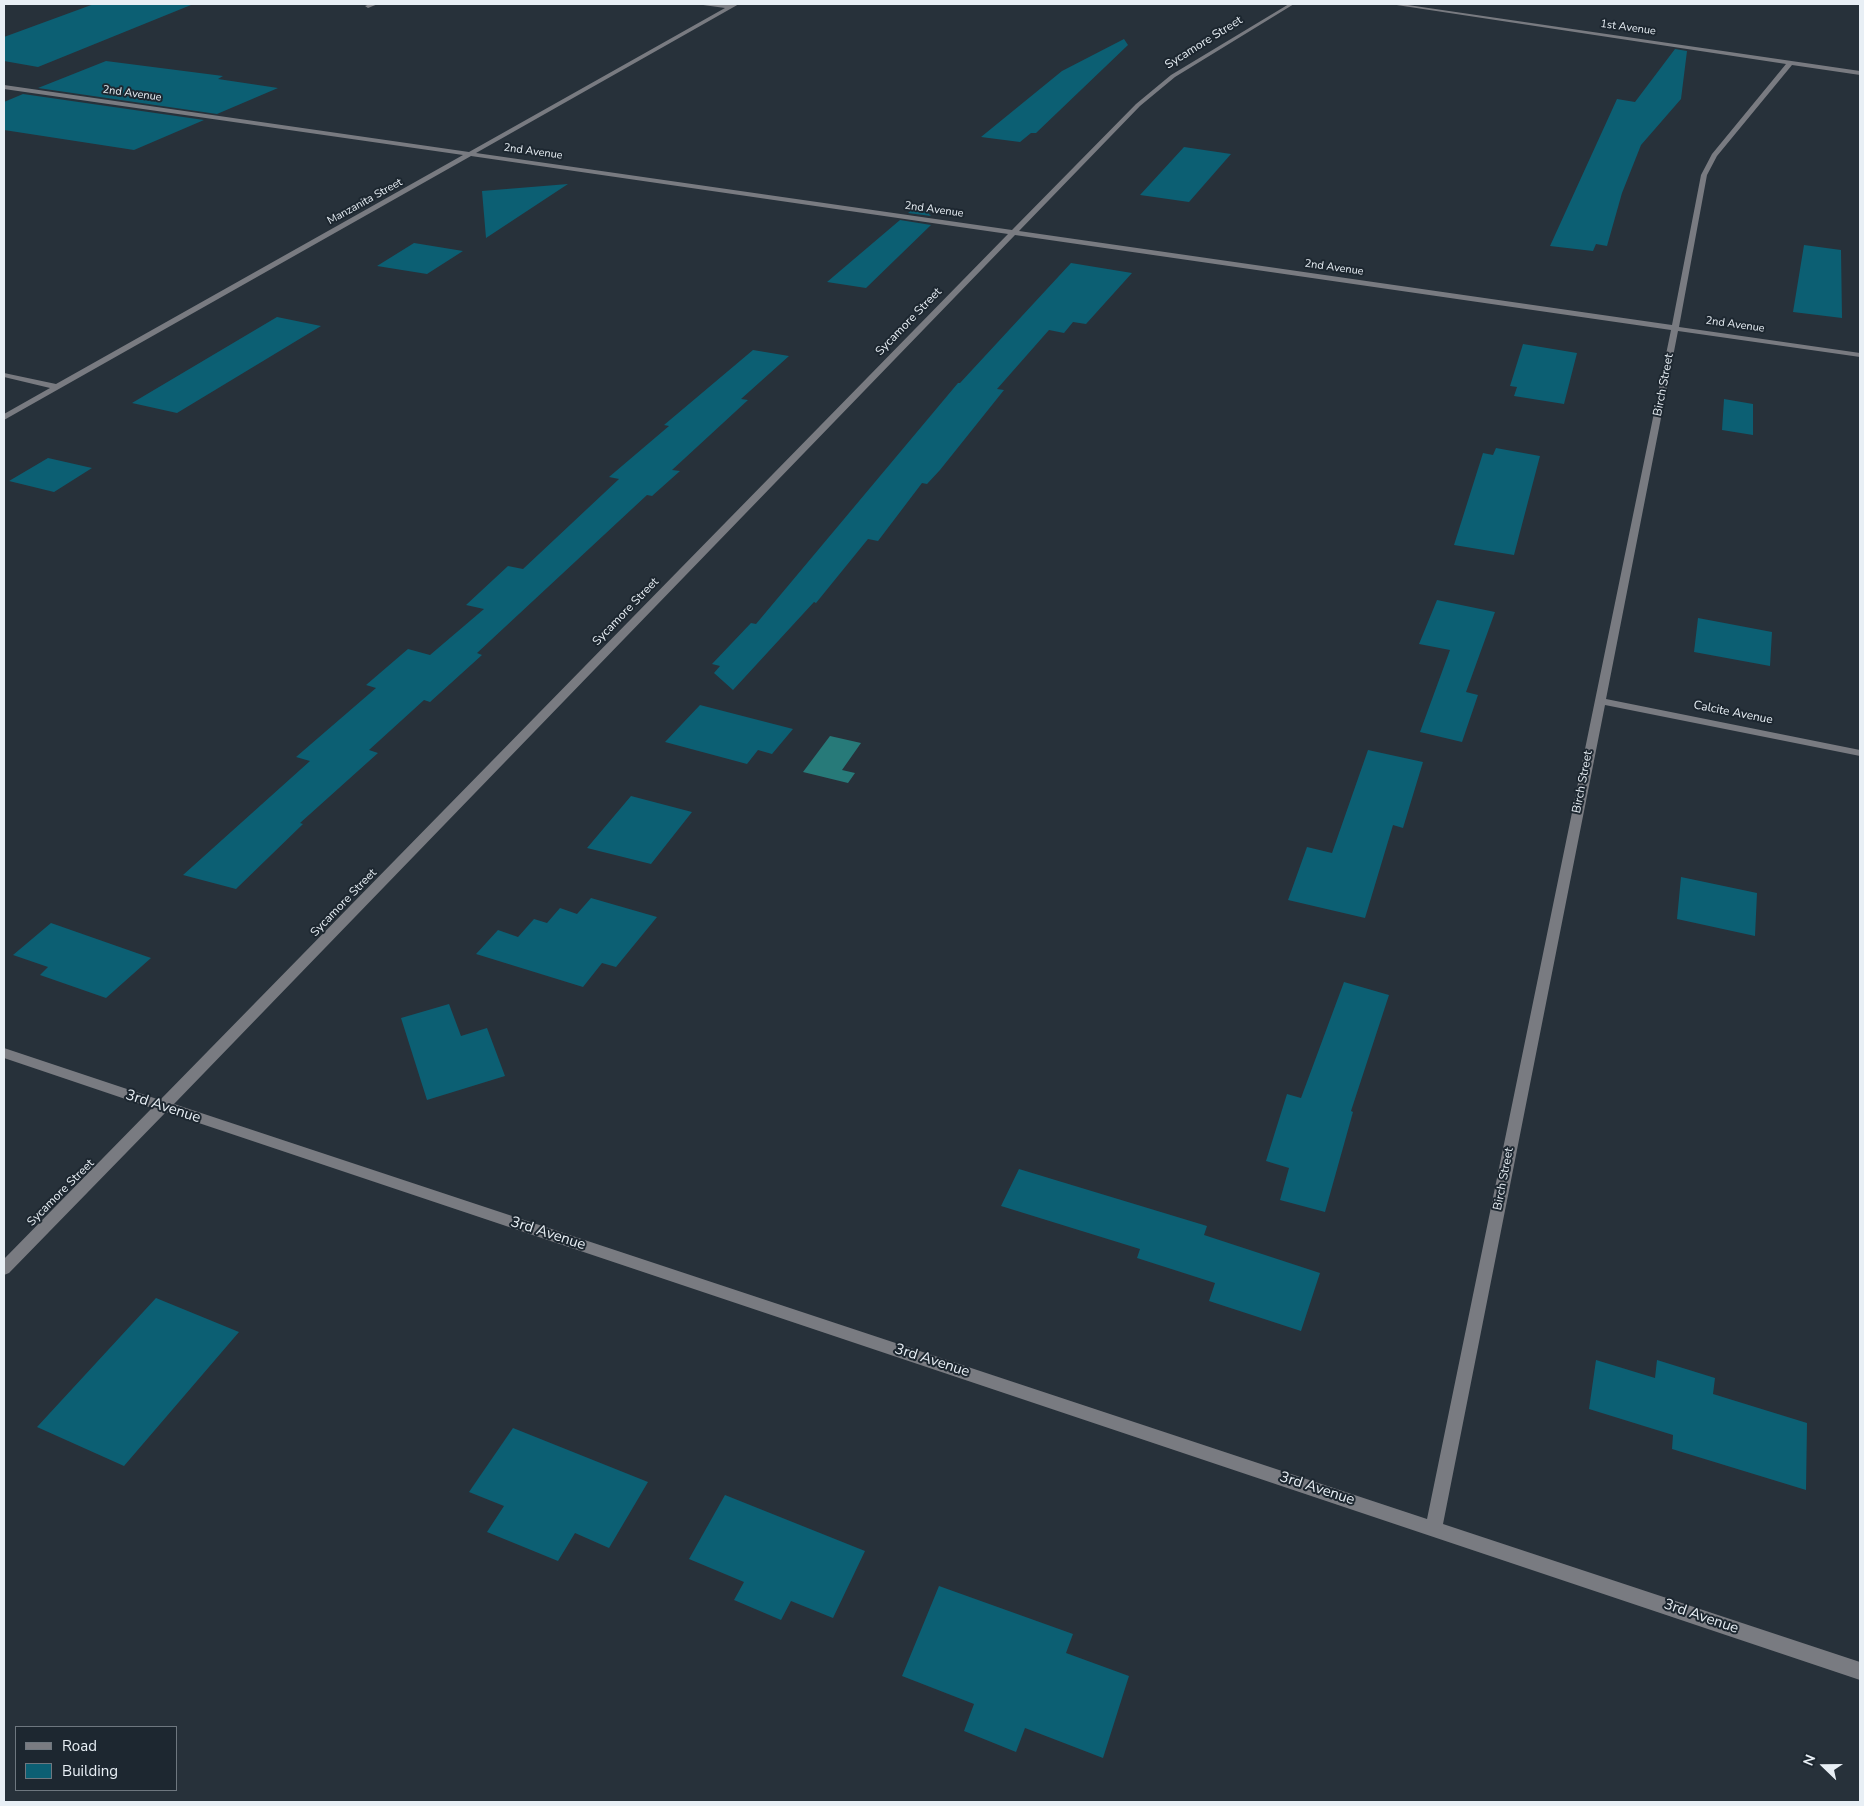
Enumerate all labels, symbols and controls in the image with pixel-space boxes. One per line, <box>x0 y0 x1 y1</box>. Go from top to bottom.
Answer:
street label: Sycamore Street <box>1163 13 1245 73</box>
street label: 1st Avenue <box>1599 18 1657 38</box>
street label: 2nd Avenue <box>102 83 162 105</box>
street label: 2nd Avenue <box>503 141 563 163</box>
street label: Manzanita Street <box>325 176 405 228</box>
street label: 2nd Avenue <box>904 199 964 221</box>
street label: 2nd Avenue <box>1304 257 1364 279</box>
street label: Sycamore Street <box>873 285 945 359</box>
street label: 2nd Avenue <box>1705 314 1765 336</box>
street label: Birch Street <box>1651 353 1677 417</box>
street label: Sycamore Street <box>590 575 662 649</box>
street label: Calcite Avenue <box>1692 698 1774 728</box>
street label: Birch Street <box>1570 750 1596 814</box>
street label: Sycamore Street <box>308 866 380 940</box>
street label: 3rd Avenue <box>123 1086 203 1128</box>
street label: Birch Street <box>1491 1147 1517 1211</box>
street label: Sycamore Street <box>25 1157 97 1229</box>
street label: 3rd Avenue <box>508 1213 588 1255</box>
street label: 3rd Avenue <box>892 1340 972 1382</box>
street label: 3rd Avenue <box>1277 1468 1357 1510</box>
street label: 3rd Avenue <box>1661 1596 1741 1638</box>
legend <box>15 1726 178 1791</box>
text: Road <box>62 1736 97 1756</box>
north arrow <box>1799 1741 1849 1791</box>
text: N <box>1799 1752 1820 1769</box>
text: Building <box>62 1761 118 1781</box>

